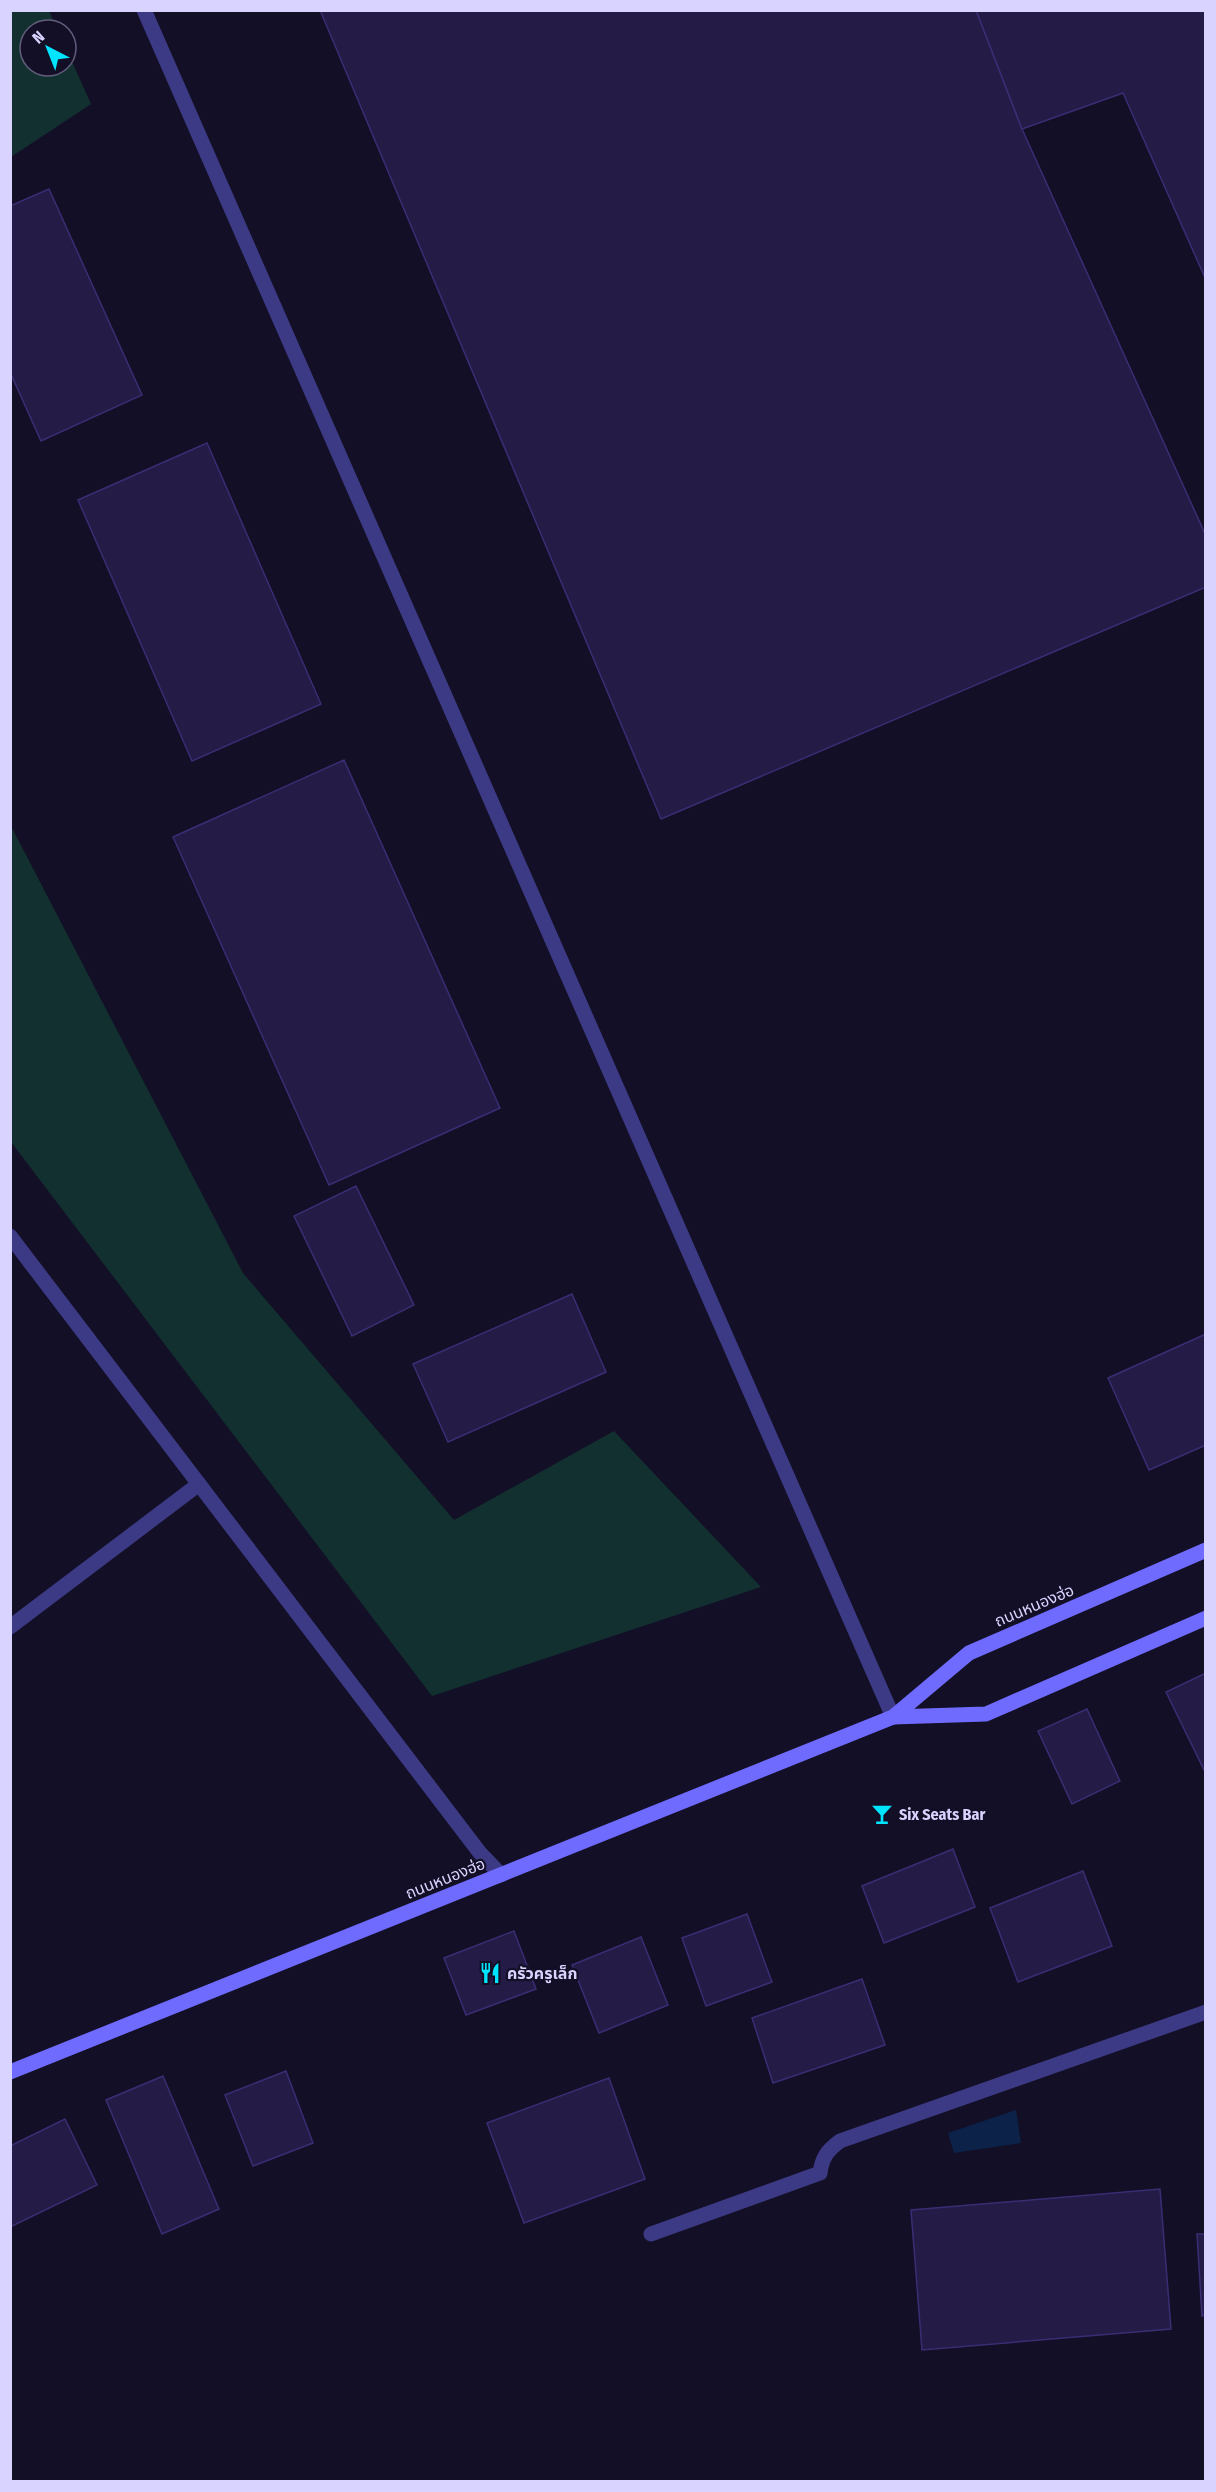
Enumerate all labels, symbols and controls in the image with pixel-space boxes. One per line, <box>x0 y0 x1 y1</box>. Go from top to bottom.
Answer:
north arrow <box>18 18 78 78</box>
text: N <box>28 27 48 47</box>
street label: ถนนหนองฮ่อ <box>992 1580 1077 1631</box>
bar icon: Six Seats Bar <box>870 1802 894 1826</box>
place label: Six Seats Bar <box>899 1805 985 1824</box>
street label: ถนนหนองฮ่อ <box>403 1854 488 1903</box>
restaurant icon: ครัวครูเล็ก <box>478 1961 502 1985</box>
place label: ครัวครูเล็ก <box>507 1964 577 1984</box>

